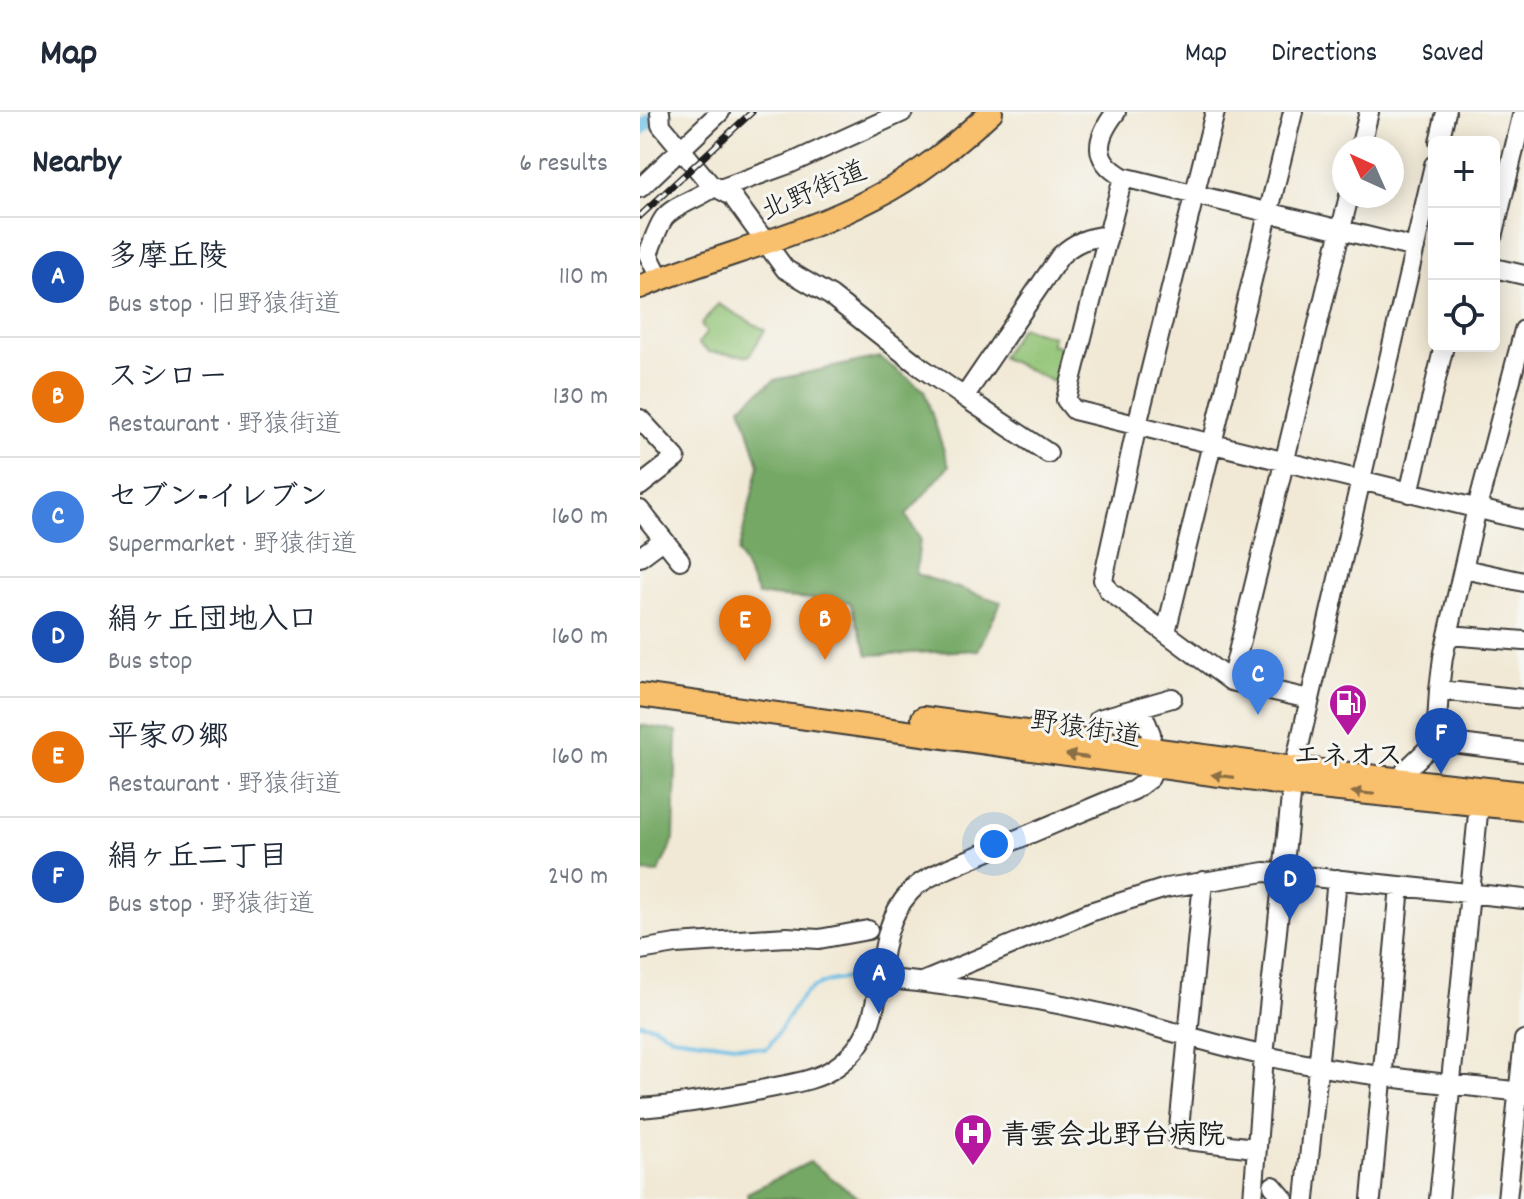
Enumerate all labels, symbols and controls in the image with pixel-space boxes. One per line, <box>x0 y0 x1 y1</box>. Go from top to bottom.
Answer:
text: Map <box>40 28 98 83</box>
text: Map <box>1185 35 1227 75</box>
text: Directions <box>1271 35 1377 75</box>
text: Saved <box>1421 35 1484 75</box>
north arrow <box>1332 136 1404 208</box>
map controls <box>1428 136 1500 352</box>
button: + <box>1428 136 1500 208</box>
text: Nearby <box>32 140 121 189</box>
text: 6 results <box>519 146 608 183</box>
street label: 北野街道 <box>756 153 874 234</box>
button: − <box>1428 208 1500 280</box>
text: 多摩丘陵 <box>108 238 228 281</box>
text: A <box>51 259 65 296</box>
text: 110 m <box>559 259 608 296</box>
button: locate <box>1428 280 1500 352</box>
text: Bus stop · 旧野猿街道 <box>108 287 340 324</box>
text: スシロー <box>108 358 228 401</box>
text: B <box>52 379 64 416</box>
text: 130 m <box>553 379 608 416</box>
text: Restaurant · 野猿街道 <box>108 407 341 444</box>
text: セブン-イレブン <box>108 478 328 521</box>
text: C <box>52 499 64 536</box>
text: 160 m <box>552 499 608 536</box>
text: Supermarket · 野猿街道 <box>108 527 357 564</box>
pin: B <box>799 594 851 660</box>
pin: E <box>719 595 771 661</box>
text: 絹ヶ丘団地入口 <box>108 601 318 644</box>
text: D <box>51 619 65 656</box>
text: 160 m <box>552 619 608 656</box>
text: Bus stop <box>108 644 193 681</box>
pin: C <box>1232 649 1284 715</box>
fuel station icon: エネオス <box>1327 682 1369 737</box>
street label: 野猿街道 <box>1027 703 1144 760</box>
pin: F <box>1415 708 1467 774</box>
text: 平家の郷 <box>108 718 228 761</box>
text: E <box>52 739 64 776</box>
text: 160 m <box>552 739 608 776</box>
place label: エネオス <box>1293 739 1403 779</box>
one-way arrow <box>1065 749 1090 762</box>
text: Restaurant · 野猿街道 <box>108 767 341 804</box>
one-way arrow <box>1210 770 1235 783</box>
one-way arrow <box>1350 787 1375 800</box>
your location <box>974 824 1014 864</box>
text: 絹ヶ丘二丁目 <box>108 838 288 881</box>
pin: D <box>1264 854 1316 920</box>
text: F <box>52 859 64 896</box>
text: 240 m <box>548 859 608 896</box>
text: Bus stop · 野猿街道 <box>108 887 314 924</box>
pin: A <box>853 948 905 1014</box>
hospital icon: 青雲会北野台病院 <box>952 1112 994 1167</box>
place label: 青雲会北野台病院 <box>1001 1118 1225 1158</box>

